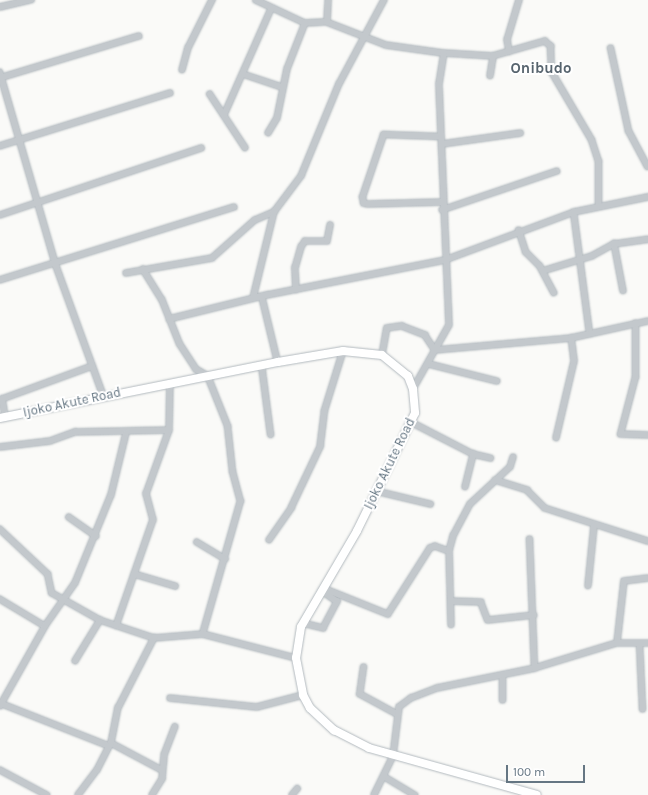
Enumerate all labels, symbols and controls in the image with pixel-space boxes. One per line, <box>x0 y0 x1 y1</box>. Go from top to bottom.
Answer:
district label: Onibudo <box>511 60 571 78</box>
street label: Ijoko Akute Road <box>22 385 122 421</box>
street label: Ijoko Akute Road <box>361 416 419 512</box>
scale bar <box>508 757 587 783</box>
text: 100 m <box>513 765 545 779</box>

